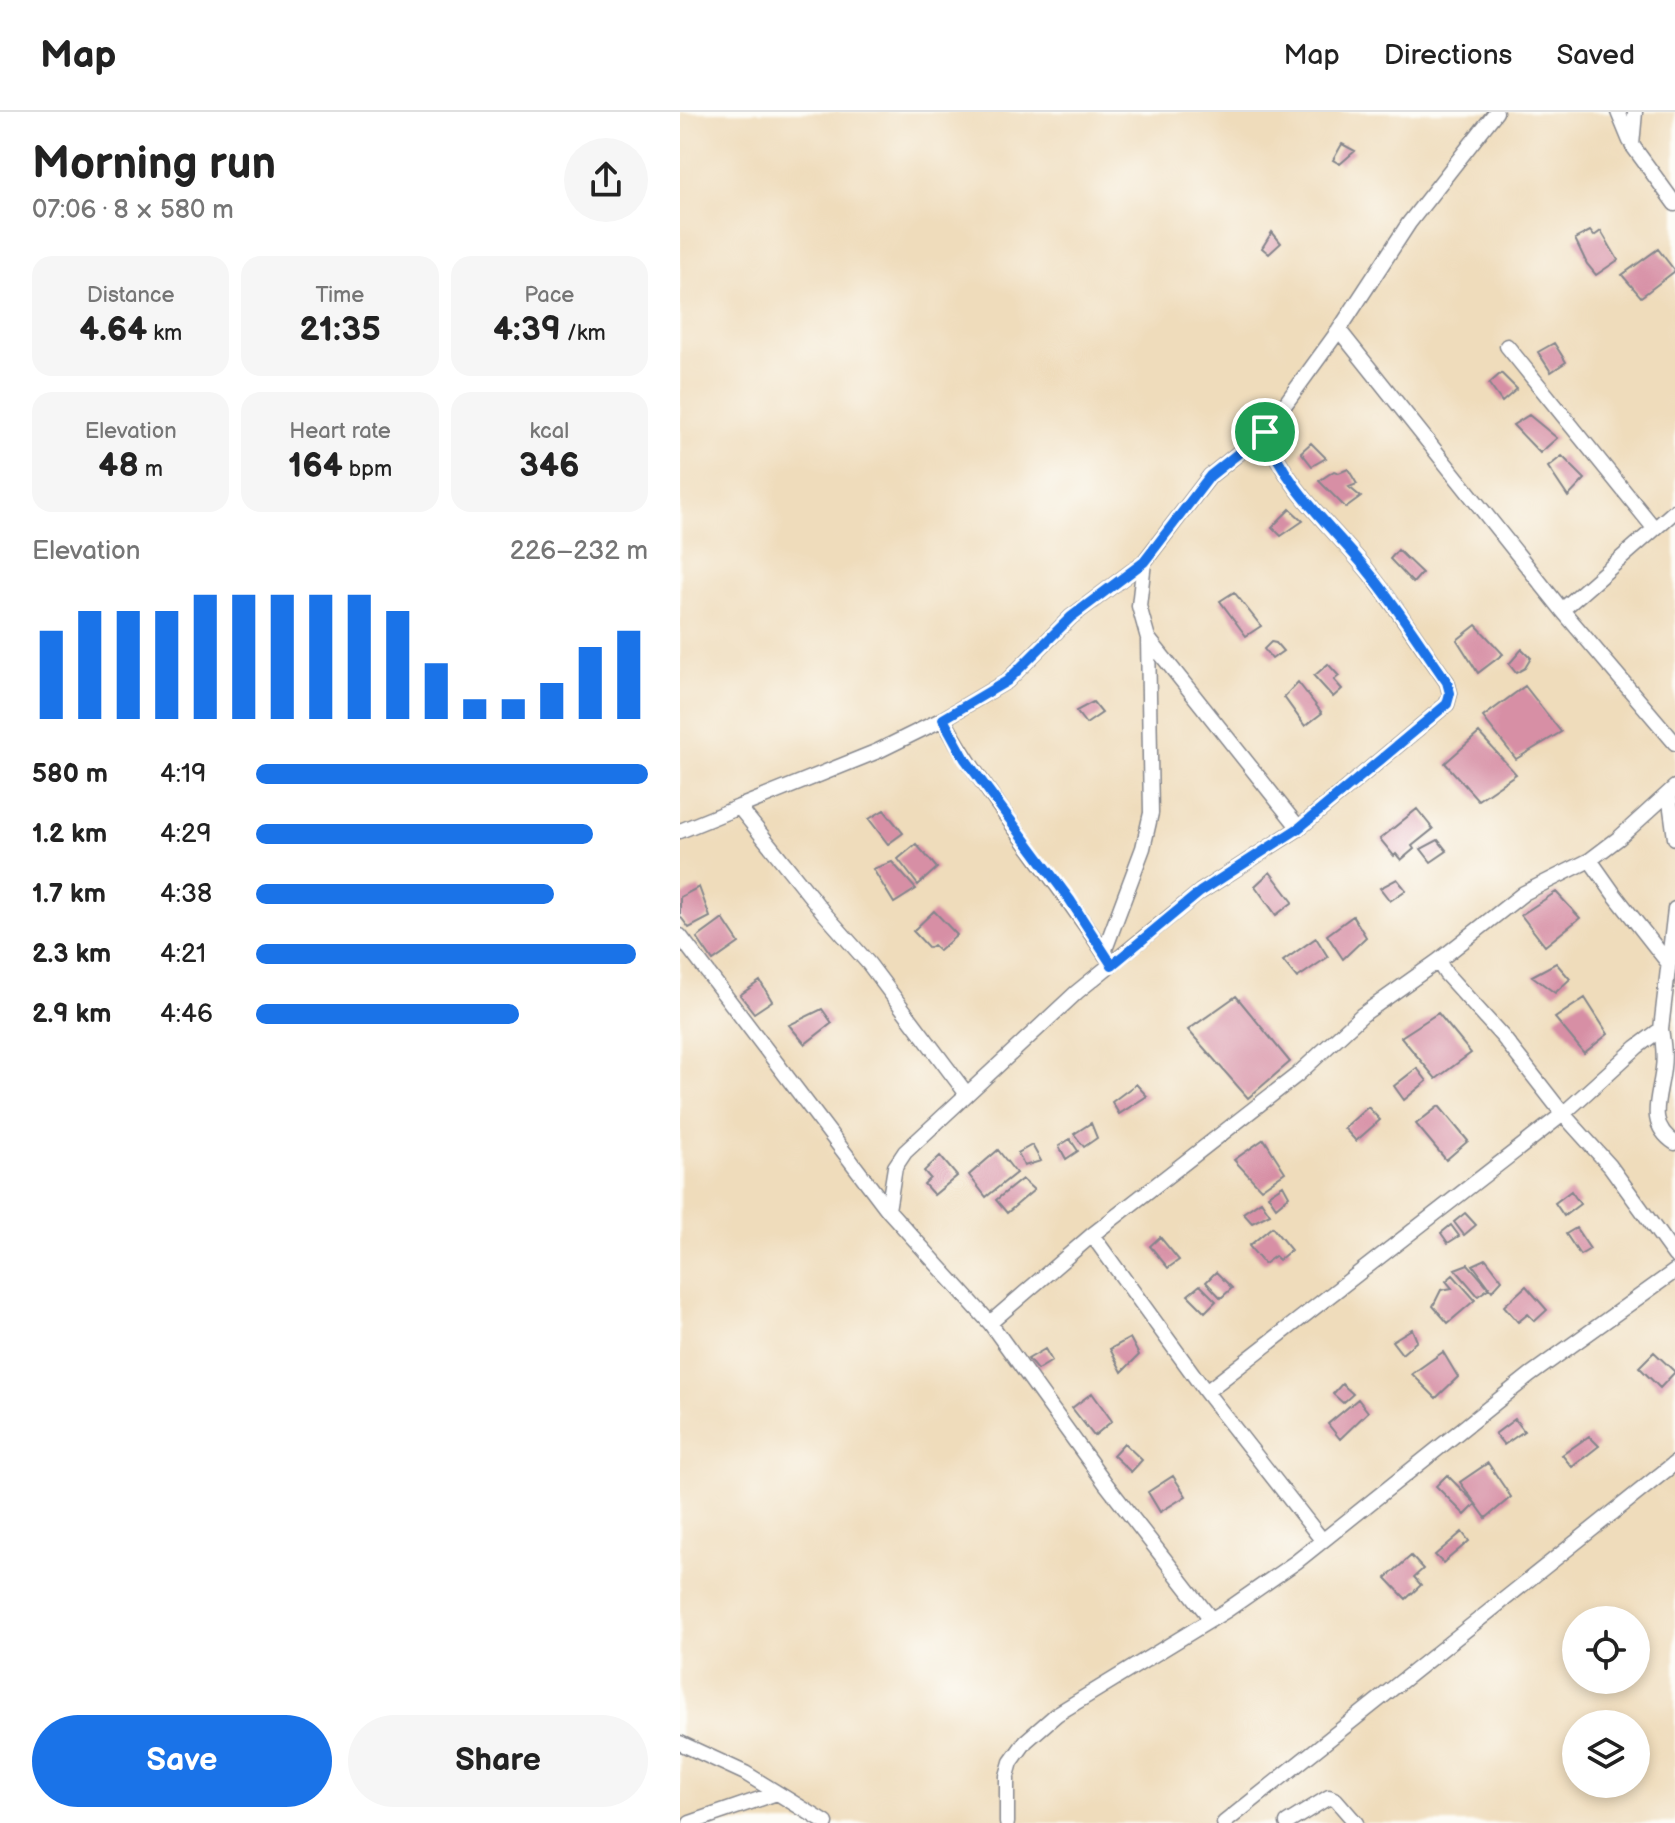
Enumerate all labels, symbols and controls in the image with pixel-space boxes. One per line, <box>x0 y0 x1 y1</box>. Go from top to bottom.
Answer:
text: Map <box>40 33 116 78</box>
text: Map <box>1283 39 1340 72</box>
text: Directions <box>1384 39 1512 72</box>
text: Saved <box>1556 39 1635 72</box>
text: Morning run <box>32 138 276 191</box>
button: share <box>564 138 648 222</box>
text: 07:06 · 8 × 580 m <box>32 195 234 226</box>
text: Distance <box>87 282 175 309</box>
text: Time <box>316 282 364 309</box>
text: Pace <box>524 282 574 309</box>
text: 4.64 <box>79 309 147 350</box>
text: 21:35 <box>299 309 381 350</box>
text: 4:39 <box>493 309 561 350</box>
text: km <box>147 320 182 347</box>
text: /km <box>561 320 606 347</box>
pin <box>1231 398 1299 466</box>
icon: arrive <box>1243 410 1287 454</box>
text: Elevation <box>85 418 177 445</box>
text: Heart rate <box>289 418 391 445</box>
text: kcal <box>530 418 569 445</box>
text: 48 <box>98 445 139 486</box>
text: 164 <box>288 445 343 486</box>
text: 346 <box>519 445 580 486</box>
text: m <box>139 456 163 483</box>
text: bpm <box>343 456 392 483</box>
text: Elevation <box>32 536 140 567</box>
text: 226–232 m <box>510 536 648 567</box>
text: 580 m <box>32 759 108 790</box>
text: 4:19 <box>160 759 206 790</box>
text: 1.2 km <box>32 819 107 850</box>
text: 4:29 <box>160 819 211 850</box>
text: 1.7 km <box>32 879 106 910</box>
text: 4:38 <box>160 879 212 910</box>
text: 2.3 km <box>32 939 111 970</box>
text: 4:21 <box>160 939 206 970</box>
text: 2.9 km <box>32 999 111 1030</box>
text: 4:46 <box>160 999 213 1030</box>
map controls <box>1562 1606 1650 1798</box>
button: locate <box>1562 1606 1650 1694</box>
button: layers <box>1562 1710 1650 1798</box>
button: Save <box>32 1715 332 1807</box>
button: Share <box>348 1715 648 1807</box>

